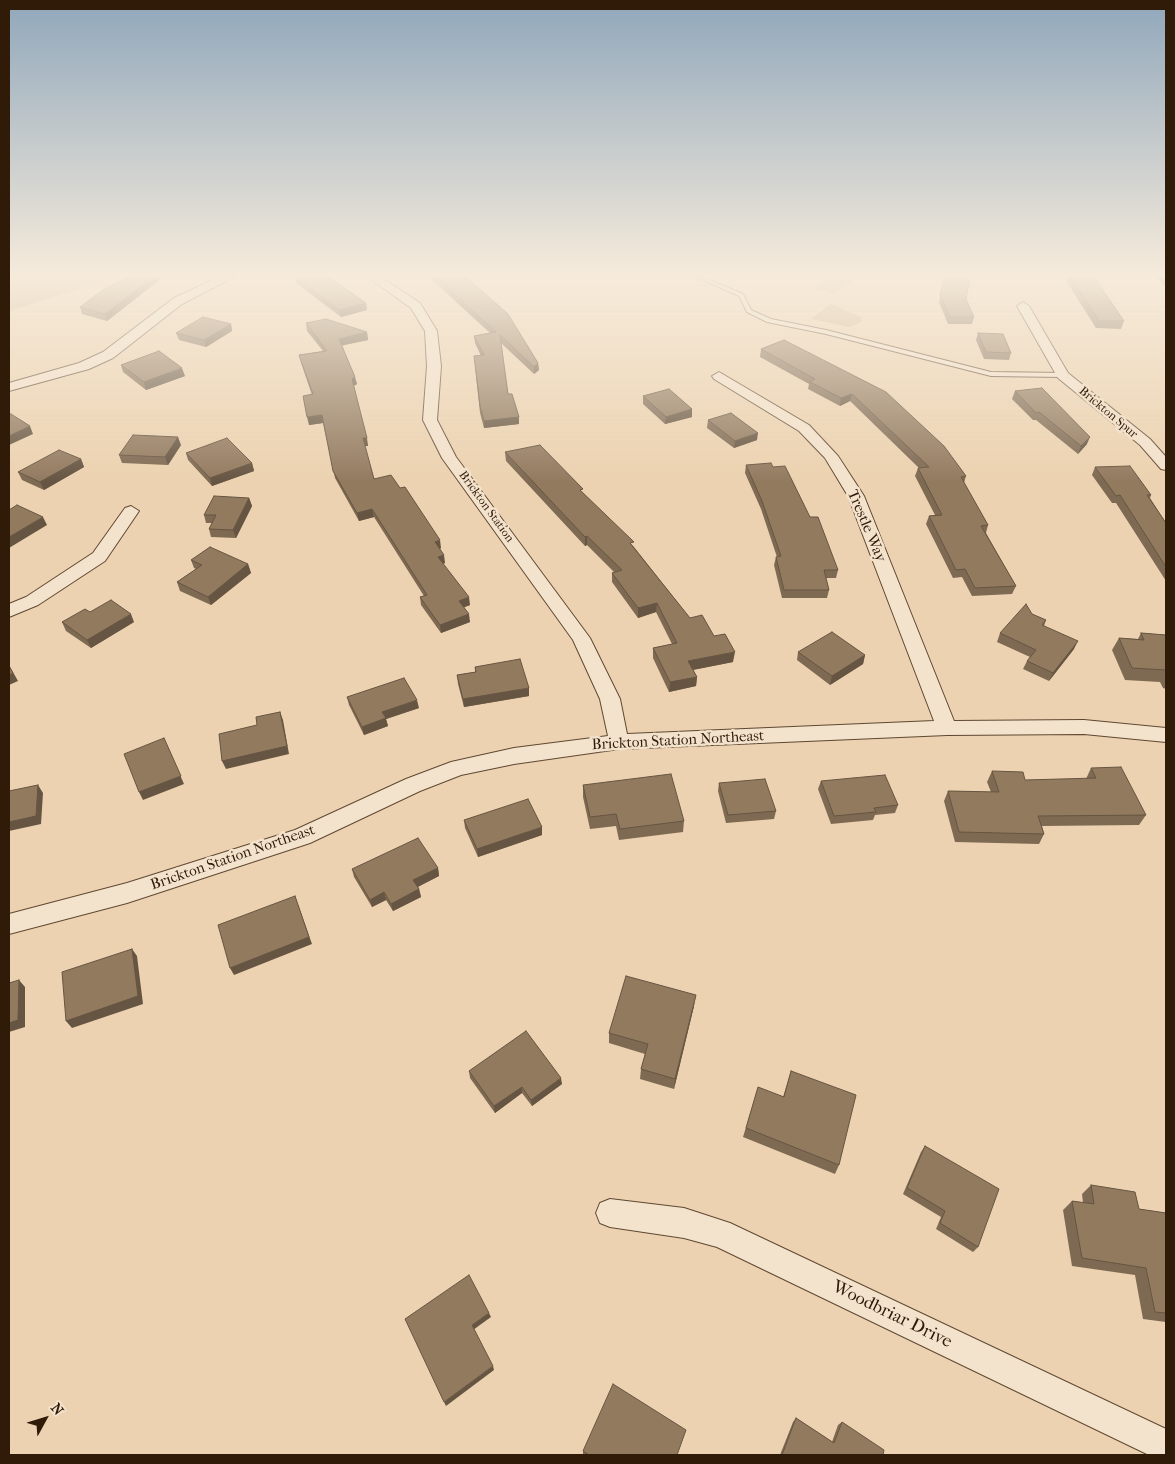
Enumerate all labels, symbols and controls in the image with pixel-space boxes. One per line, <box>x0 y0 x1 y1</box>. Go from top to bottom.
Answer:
street label: Brickton Spur <box>1076 384 1140 442</box>
street label: Brickton Station <box>455 469 517 545</box>
street label: Trestle Way <box>843 487 889 565</box>
street label: Brickton Station Northeast <box>591 727 765 755</box>
street label: Brickton Station Northeast <box>148 821 318 895</box>
street label: Woodbriar Drive <box>829 1277 955 1353</box>
north arrow <box>20 1394 70 1444</box>
text: N <box>47 1400 67 1419</box>

